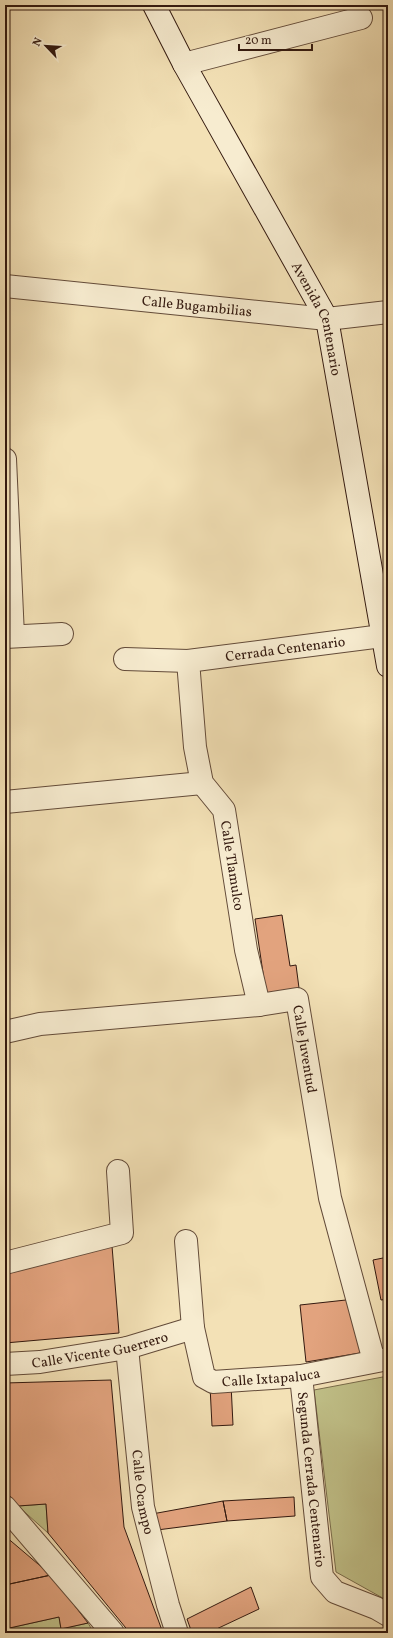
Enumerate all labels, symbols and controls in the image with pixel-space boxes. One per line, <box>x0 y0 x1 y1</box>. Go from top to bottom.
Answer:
north arrow <box>26 26 66 66</box>
scale bar <box>239 26 312 52</box>
text: 20 m <box>245 33 272 49</box>
text: N <box>30 36 47 49</box>
street label: Avenida Centenario <box>286 259 345 377</box>
street label: Calle Bugambilias <box>141 292 253 322</box>
street label: Cerrada Centenario <box>224 633 346 667</box>
street label: Calle Tlamulco <box>215 819 248 912</box>
street label: Calle Juventud <box>287 1004 321 1095</box>
street label: Calle Vicente Guerrero <box>31 1328 171 1373</box>
street label: Calle Ixtapaluca <box>221 1364 322 1392</box>
street label: Segunda Cerrada Centenario <box>292 1391 329 1568</box>
street label: Calle Ocampo <box>126 1449 158 1537</box>

